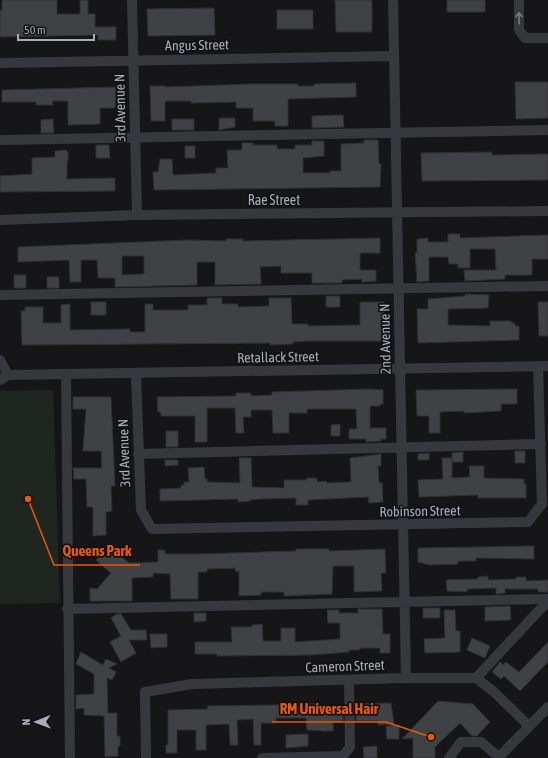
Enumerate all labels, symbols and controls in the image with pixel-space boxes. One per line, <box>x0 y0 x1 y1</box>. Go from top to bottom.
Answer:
one-way arrow <box>515 12 523 25</box>
scale bar <box>18 16 94 42</box>
text: 50 m <box>24 23 46 37</box>
street label: Angus Street <box>165 36 229 54</box>
street label: 3rd Avenue N <box>111 74 129 142</box>
street label: Rae Street <box>248 192 300 208</box>
street label: 2nd Avenue N <box>376 303 394 375</box>
street label: Retallack Street <box>237 348 319 366</box>
street label: 3rd Avenue N <box>115 419 133 487</box>
street label: Robinson Street <box>379 502 461 520</box>
callout: Queens Park <box>54 538 140 565</box>
text: Queens Park <box>62 542 132 559</box>
street label: Cameron Street <box>305 657 385 675</box>
callout: RM Universal Hair <box>272 695 386 722</box>
text: RM Universal Hair <box>280 700 379 717</box>
north arrow <box>16 702 56 742</box>
text: N <box>20 719 32 726</box>

